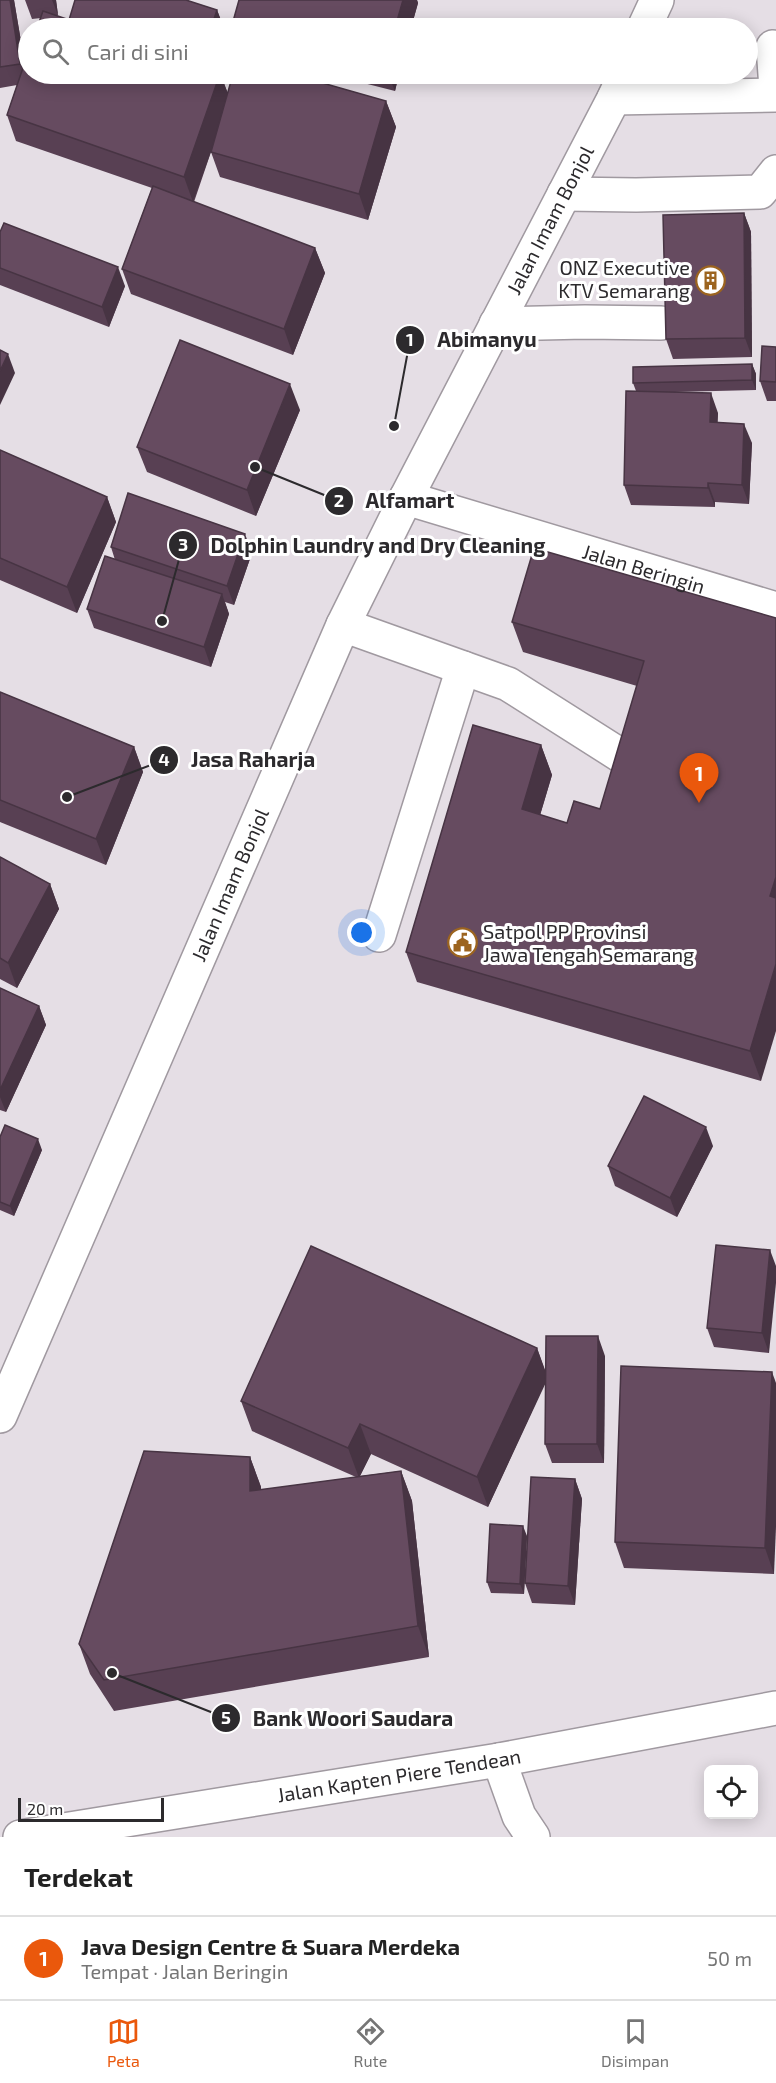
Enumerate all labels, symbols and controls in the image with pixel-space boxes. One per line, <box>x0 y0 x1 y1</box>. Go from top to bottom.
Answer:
search box <box>18 18 758 84</box>
icon: search <box>39 35 72 68</box>
text: Cari di sini <box>87 38 189 64</box>
street label: Jalan Imam Bonjol <box>501 141 598 298</box>
place label: ONZ Executive KTV Semarang <box>558 255 690 302</box>
building icon: ONZ Executive KTV Semarang <box>695 264 727 296</box>
callout: Abimanyu <box>395 320 549 359</box>
text: Abimanyu <box>437 326 537 352</box>
text: 1 <box>406 328 414 350</box>
callout: Alfamart <box>324 481 466 520</box>
text: Alfamart <box>366 487 455 512</box>
text: 2 <box>334 489 344 511</box>
callout: Dolphin Laundry and Dry Cleaning <box>168 526 558 565</box>
text: Dolphin Laundry and Dry Cleaning <box>211 532 545 558</box>
text: 3 <box>178 533 188 555</box>
street label: Jalan Beringin <box>580 539 708 598</box>
callout: Jasa Raharja <box>149 740 327 779</box>
text: Jasa Raharja <box>191 746 315 771</box>
text: 4 <box>158 748 170 770</box>
pin: 1 <box>680 754 718 803</box>
street label: Jalan Imam Bonjol <box>186 804 273 965</box>
your location <box>347 918 376 947</box>
place label: Satpol PP Provinsi Jawa Tengah Semarang <box>483 919 694 966</box>
public building icon: Satpol PP Provinsi Jawa Tengah Semarang <box>446 927 478 959</box>
callout: Bank Woori Saudara <box>211 1699 465 1738</box>
text: Bank Woori Saudara <box>253 1705 453 1730</box>
text: 5 <box>221 1706 231 1728</box>
street label: Jalan Kapten Piere Tendean <box>275 1743 523 1806</box>
map controls <box>704 1765 758 1819</box>
button: locate <box>704 1765 758 1819</box>
scale bar <box>18 1795 164 1822</box>
text: 20 m <box>27 1799 63 1818</box>
text: Terdekat <box>24 1861 133 1892</box>
text: Java Design Centre & Suara Merdeka <box>81 1933 460 1959</box>
text: 1 <box>39 1946 48 1970</box>
text: 50 m <box>707 1946 752 1970</box>
text: Tempat · Jalan Beringin <box>81 1959 288 1983</box>
tab: Peta <box>107 2015 140 2070</box>
tab: Rute <box>354 2015 387 2070</box>
tab: Disimpan <box>601 2015 669 2070</box>

